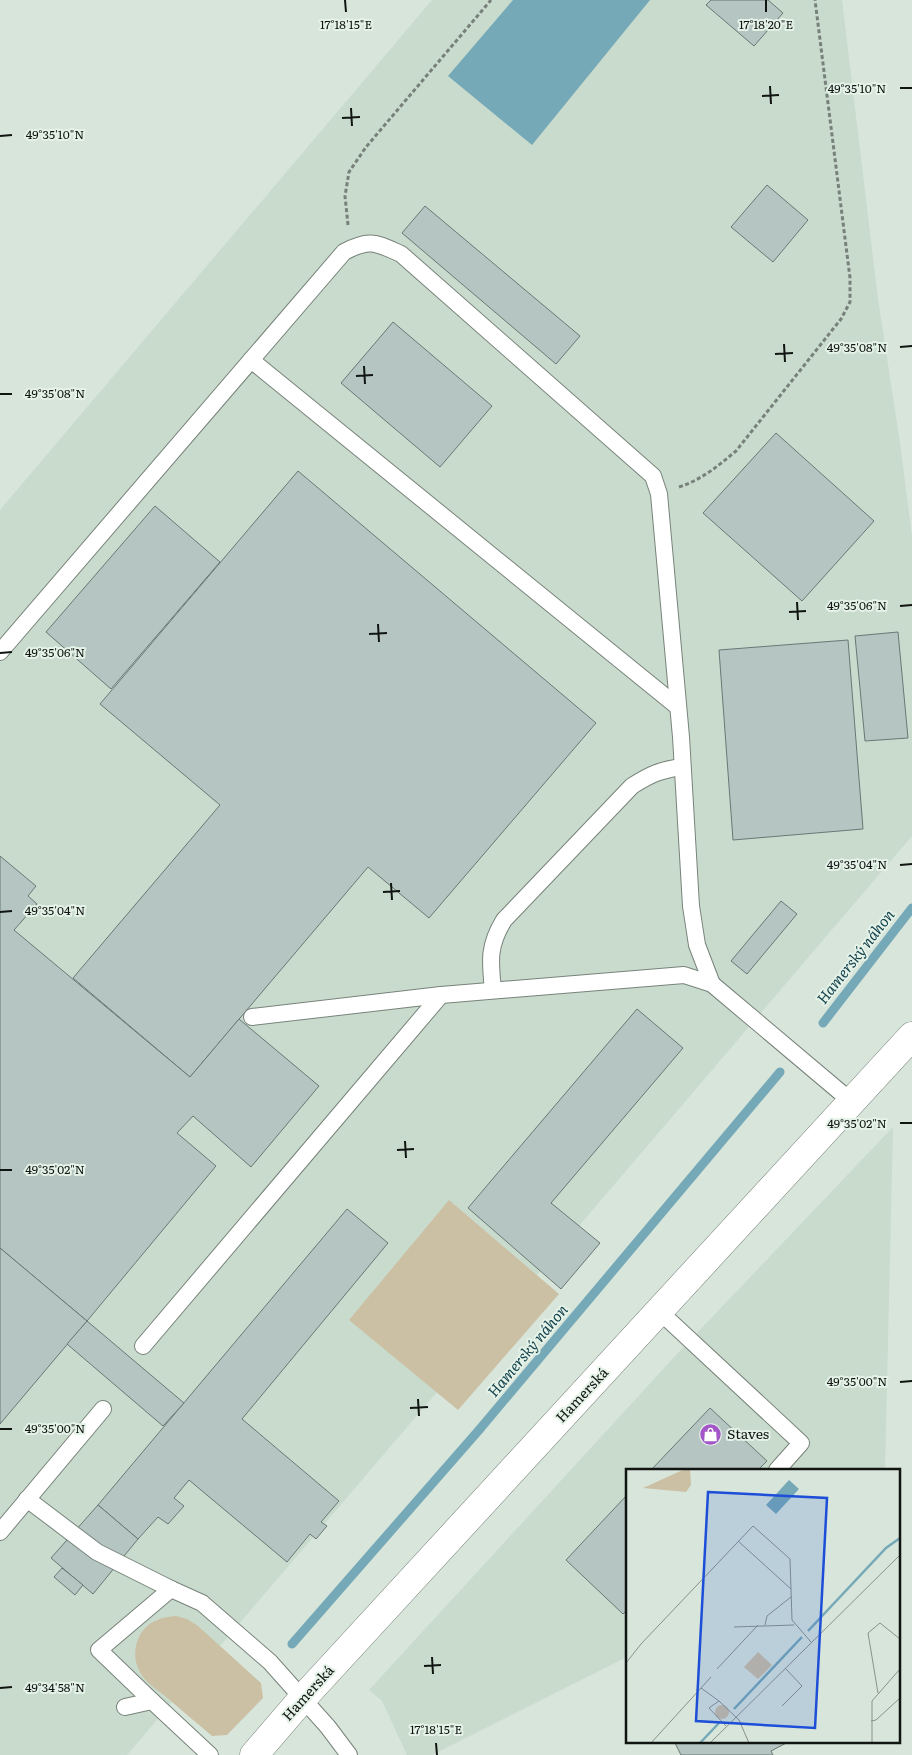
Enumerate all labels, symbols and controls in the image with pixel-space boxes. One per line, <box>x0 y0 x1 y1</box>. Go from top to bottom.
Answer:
text: 17°18'15"E <box>320 15 372 33</box>
text: 17°18'20"E <box>739 15 793 33</box>
text: 49°35'10"N <box>828 79 886 97</box>
text: 49°35'10"N <box>26 125 84 143</box>
text: 49°35'08"N <box>827 338 887 356</box>
text: 49°35'08"N <box>25 384 85 402</box>
text: 49°35'06"N <box>827 596 887 614</box>
text: 49°35'06"N <box>25 643 85 661</box>
text: 49°35'04"N <box>827 855 887 873</box>
text: 49°35'04"N <box>25 901 85 919</box>
water label: Hamerský náhon <box>810 904 899 1008</box>
text: 49°35'02"N <box>827 1114 887 1132</box>
text: 49°35'02"N <box>25 1160 85 1178</box>
water label: Hamerský náhon <box>481 1299 573 1401</box>
street label: Hamerská <box>550 1362 612 1426</box>
text: 49°35'00"N <box>827 1372 887 1390</box>
text: 49°35'00"N <box>25 1419 85 1437</box>
shop icon: Staves <box>699 1422 723 1446</box>
place label: Staves <box>727 1423 769 1443</box>
inset map <box>626 1469 900 1742</box>
street label: Hamerská <box>277 1660 338 1725</box>
text: 49°34'58"N <box>25 1678 85 1696</box>
text: 17°18'15"E <box>410 1720 462 1738</box>

